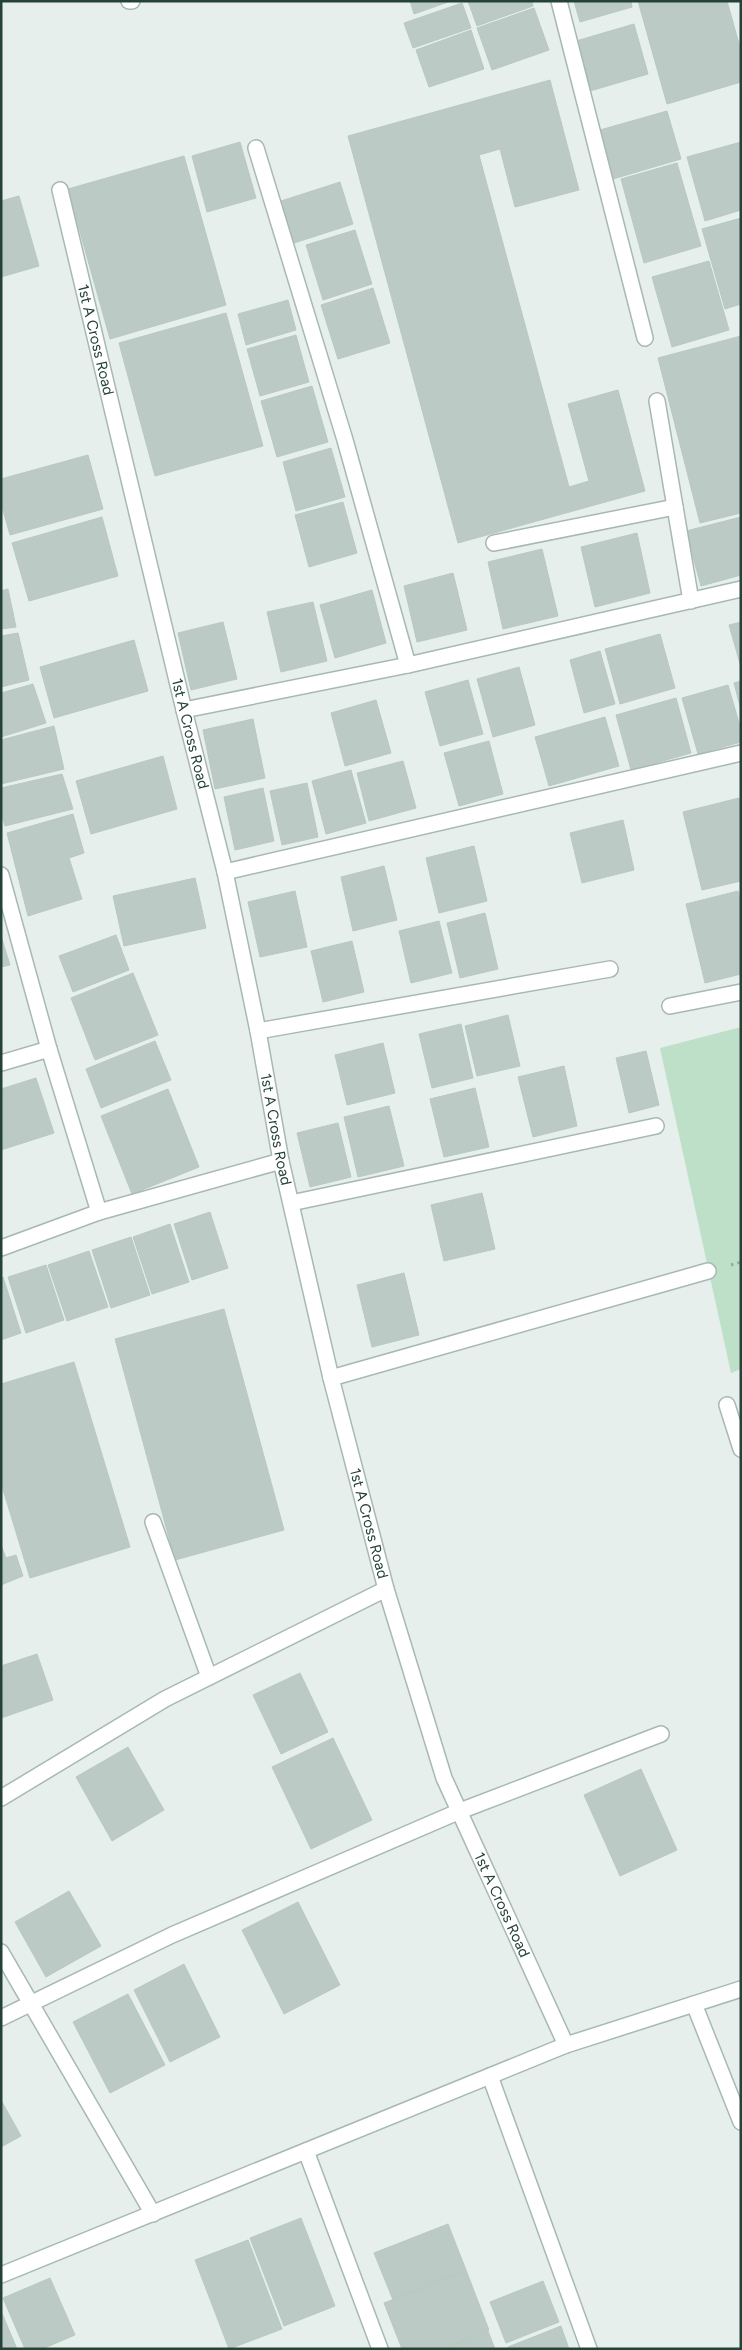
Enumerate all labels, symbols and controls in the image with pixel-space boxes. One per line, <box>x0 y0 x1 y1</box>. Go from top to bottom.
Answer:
street label: 1st A Cross Road <box>74 283 118 397</box>
street label: 1st A Cross Road <box>168 677 213 791</box>
street label: 1st A Cross Road <box>257 1072 295 1187</box>
street label: 1st A Cross Road <box>346 1466 392 1580</box>
street label: 1st A Cross Road <box>470 1850 534 1960</box>

